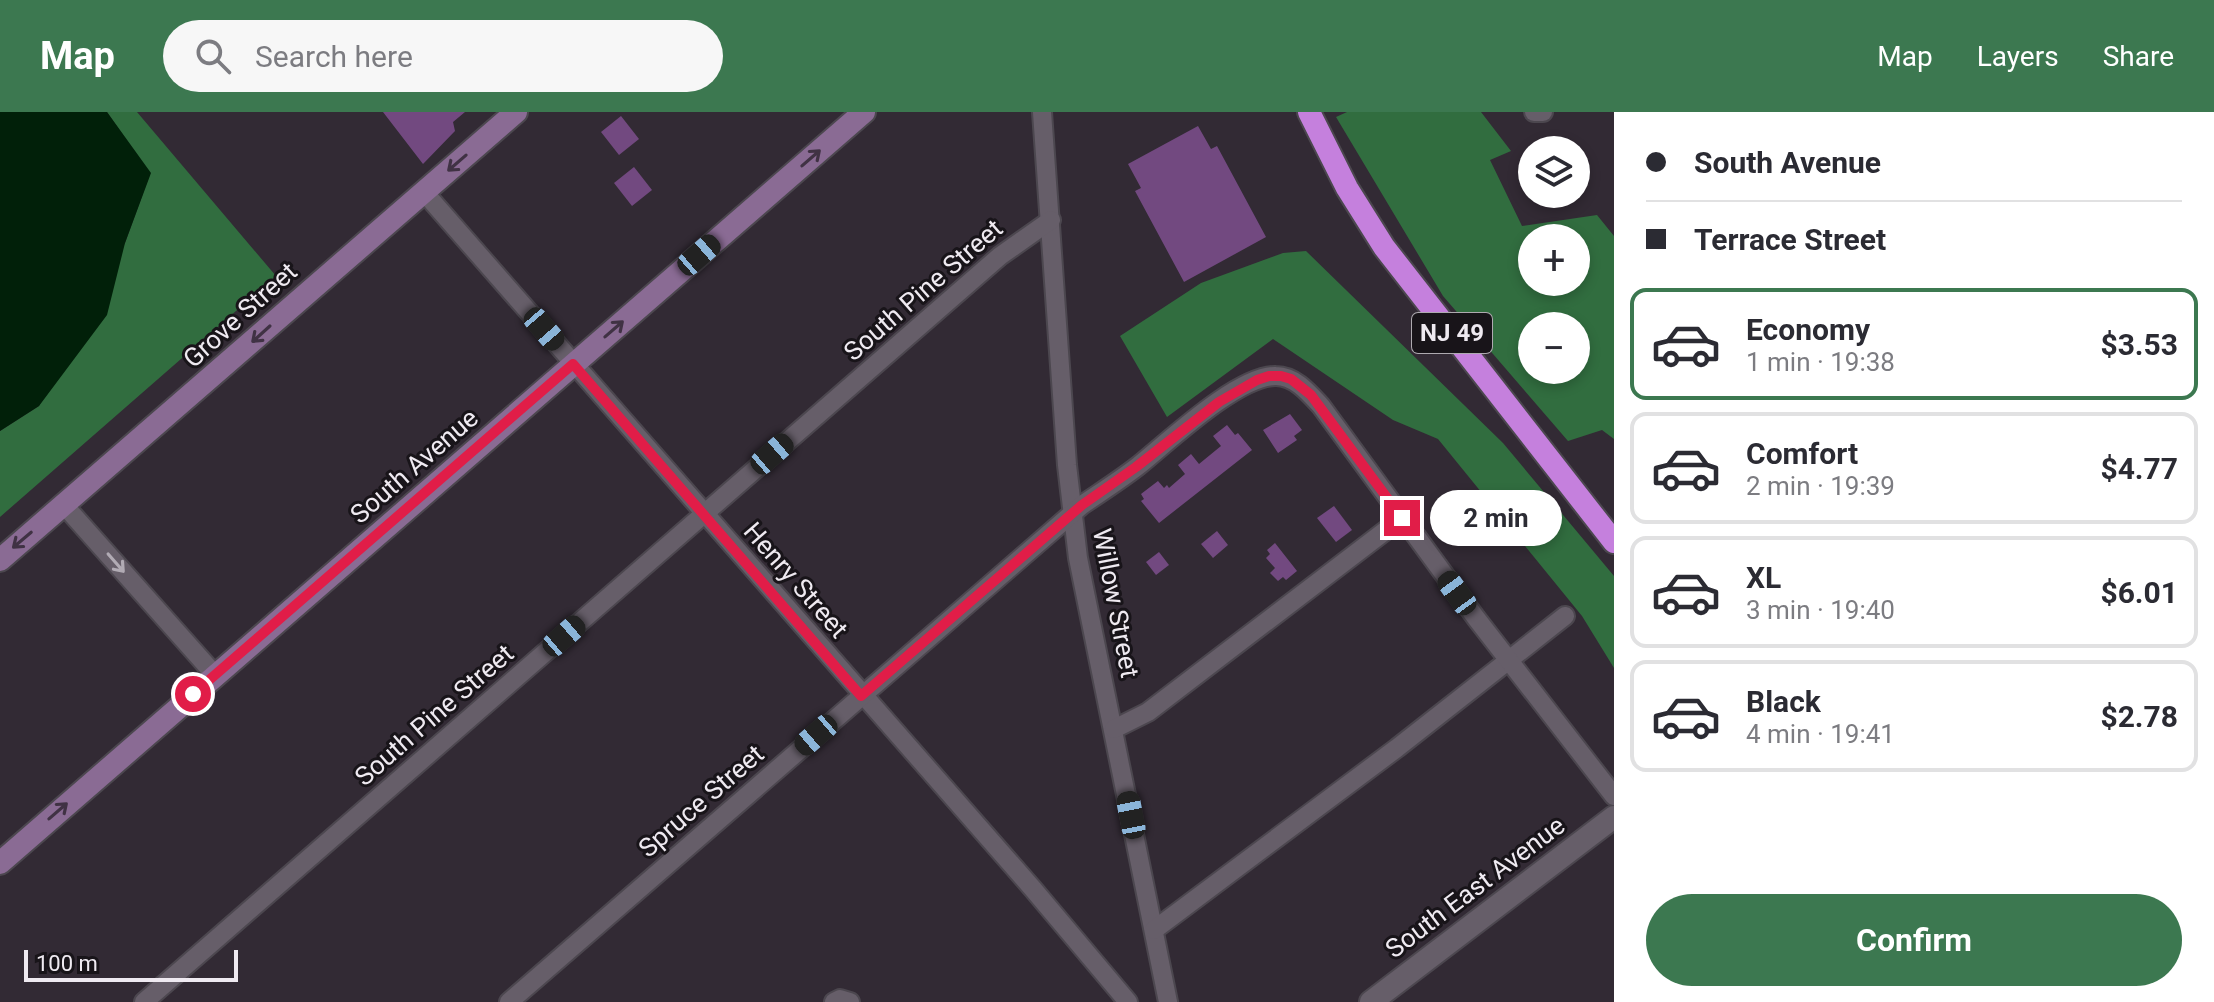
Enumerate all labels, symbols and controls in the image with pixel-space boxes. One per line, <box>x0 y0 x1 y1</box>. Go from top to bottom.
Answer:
search box <box>163 20 723 92</box>
text: Map <box>40 34 115 78</box>
icon: search <box>191 34 235 78</box>
text: Search here <box>255 39 413 74</box>
text: Map <box>1877 40 1933 73</box>
text: Layers <box>1977 40 2059 73</box>
text: Share <box>2103 40 2174 73</box>
map controls <box>1518 136 1590 384</box>
button: layers <box>1518 136 1590 208</box>
text: South Avenue <box>1694 145 1881 180</box>
one-way arrow <box>800 150 820 168</box>
one-way arrow <box>448 154 468 172</box>
street label: South Pine Street <box>838 213 1008 367</box>
text: Terrace Street <box>1694 222 1886 257</box>
button: + <box>1518 224 1590 296</box>
car <box>673 230 725 280</box>
street label: Grove Street <box>177 256 303 374</box>
car <box>519 303 569 355</box>
icon: car <box>1650 308 1722 380</box>
button: − <box>1518 312 1590 384</box>
text: Economy <box>1746 312 1870 347</box>
road number: NJ 49 <box>1412 313 1492 353</box>
one-way arrow <box>603 320 624 338</box>
one-way arrow <box>252 325 272 343</box>
text: $3.53 <box>2100 327 2178 362</box>
text: 1 min · 19:38 <box>1746 347 1895 377</box>
street label: South Avenue <box>344 403 484 529</box>
car <box>746 429 798 479</box>
icon: car <box>1650 432 1722 504</box>
text: Comfort <box>1746 436 1858 471</box>
text: $4.77 <box>2100 451 2178 486</box>
text: 2 min · 19:39 <box>1746 471 1895 501</box>
callout: 2 min <box>1430 490 1562 546</box>
route end <box>1384 500 1420 536</box>
text: 2 min <box>1463 503 1529 533</box>
street label: Henry Street <box>738 516 854 644</box>
street label: Willow Street <box>1087 526 1145 680</box>
one-way arrow <box>13 531 33 549</box>
one-way arrow <box>107 553 125 573</box>
icon: car <box>1650 556 1722 628</box>
text: XL <box>1746 560 1781 595</box>
car <box>1433 567 1481 619</box>
text: $6.01 <box>2100 575 2178 610</box>
text: 3 min · 19:40 <box>1746 595 1895 625</box>
car <box>538 611 590 661</box>
street label: South Pine Street <box>349 638 519 792</box>
route start <box>175 676 211 712</box>
icon: car <box>1650 680 1722 752</box>
text: Black <box>1746 684 1821 719</box>
text: $2.78 <box>2100 699 2178 734</box>
car <box>790 710 842 760</box>
text: 4 min · 19:41 <box>1746 719 1895 749</box>
street label: Spruce Street <box>632 739 770 863</box>
car <box>1115 789 1147 841</box>
one-way arrow <box>48 803 68 821</box>
street label: South East Avenue <box>1380 810 1570 964</box>
button: Confirm <box>1646 894 2182 986</box>
scale bar <box>24 946 238 982</box>
text: 100 m <box>36 951 98 976</box>

